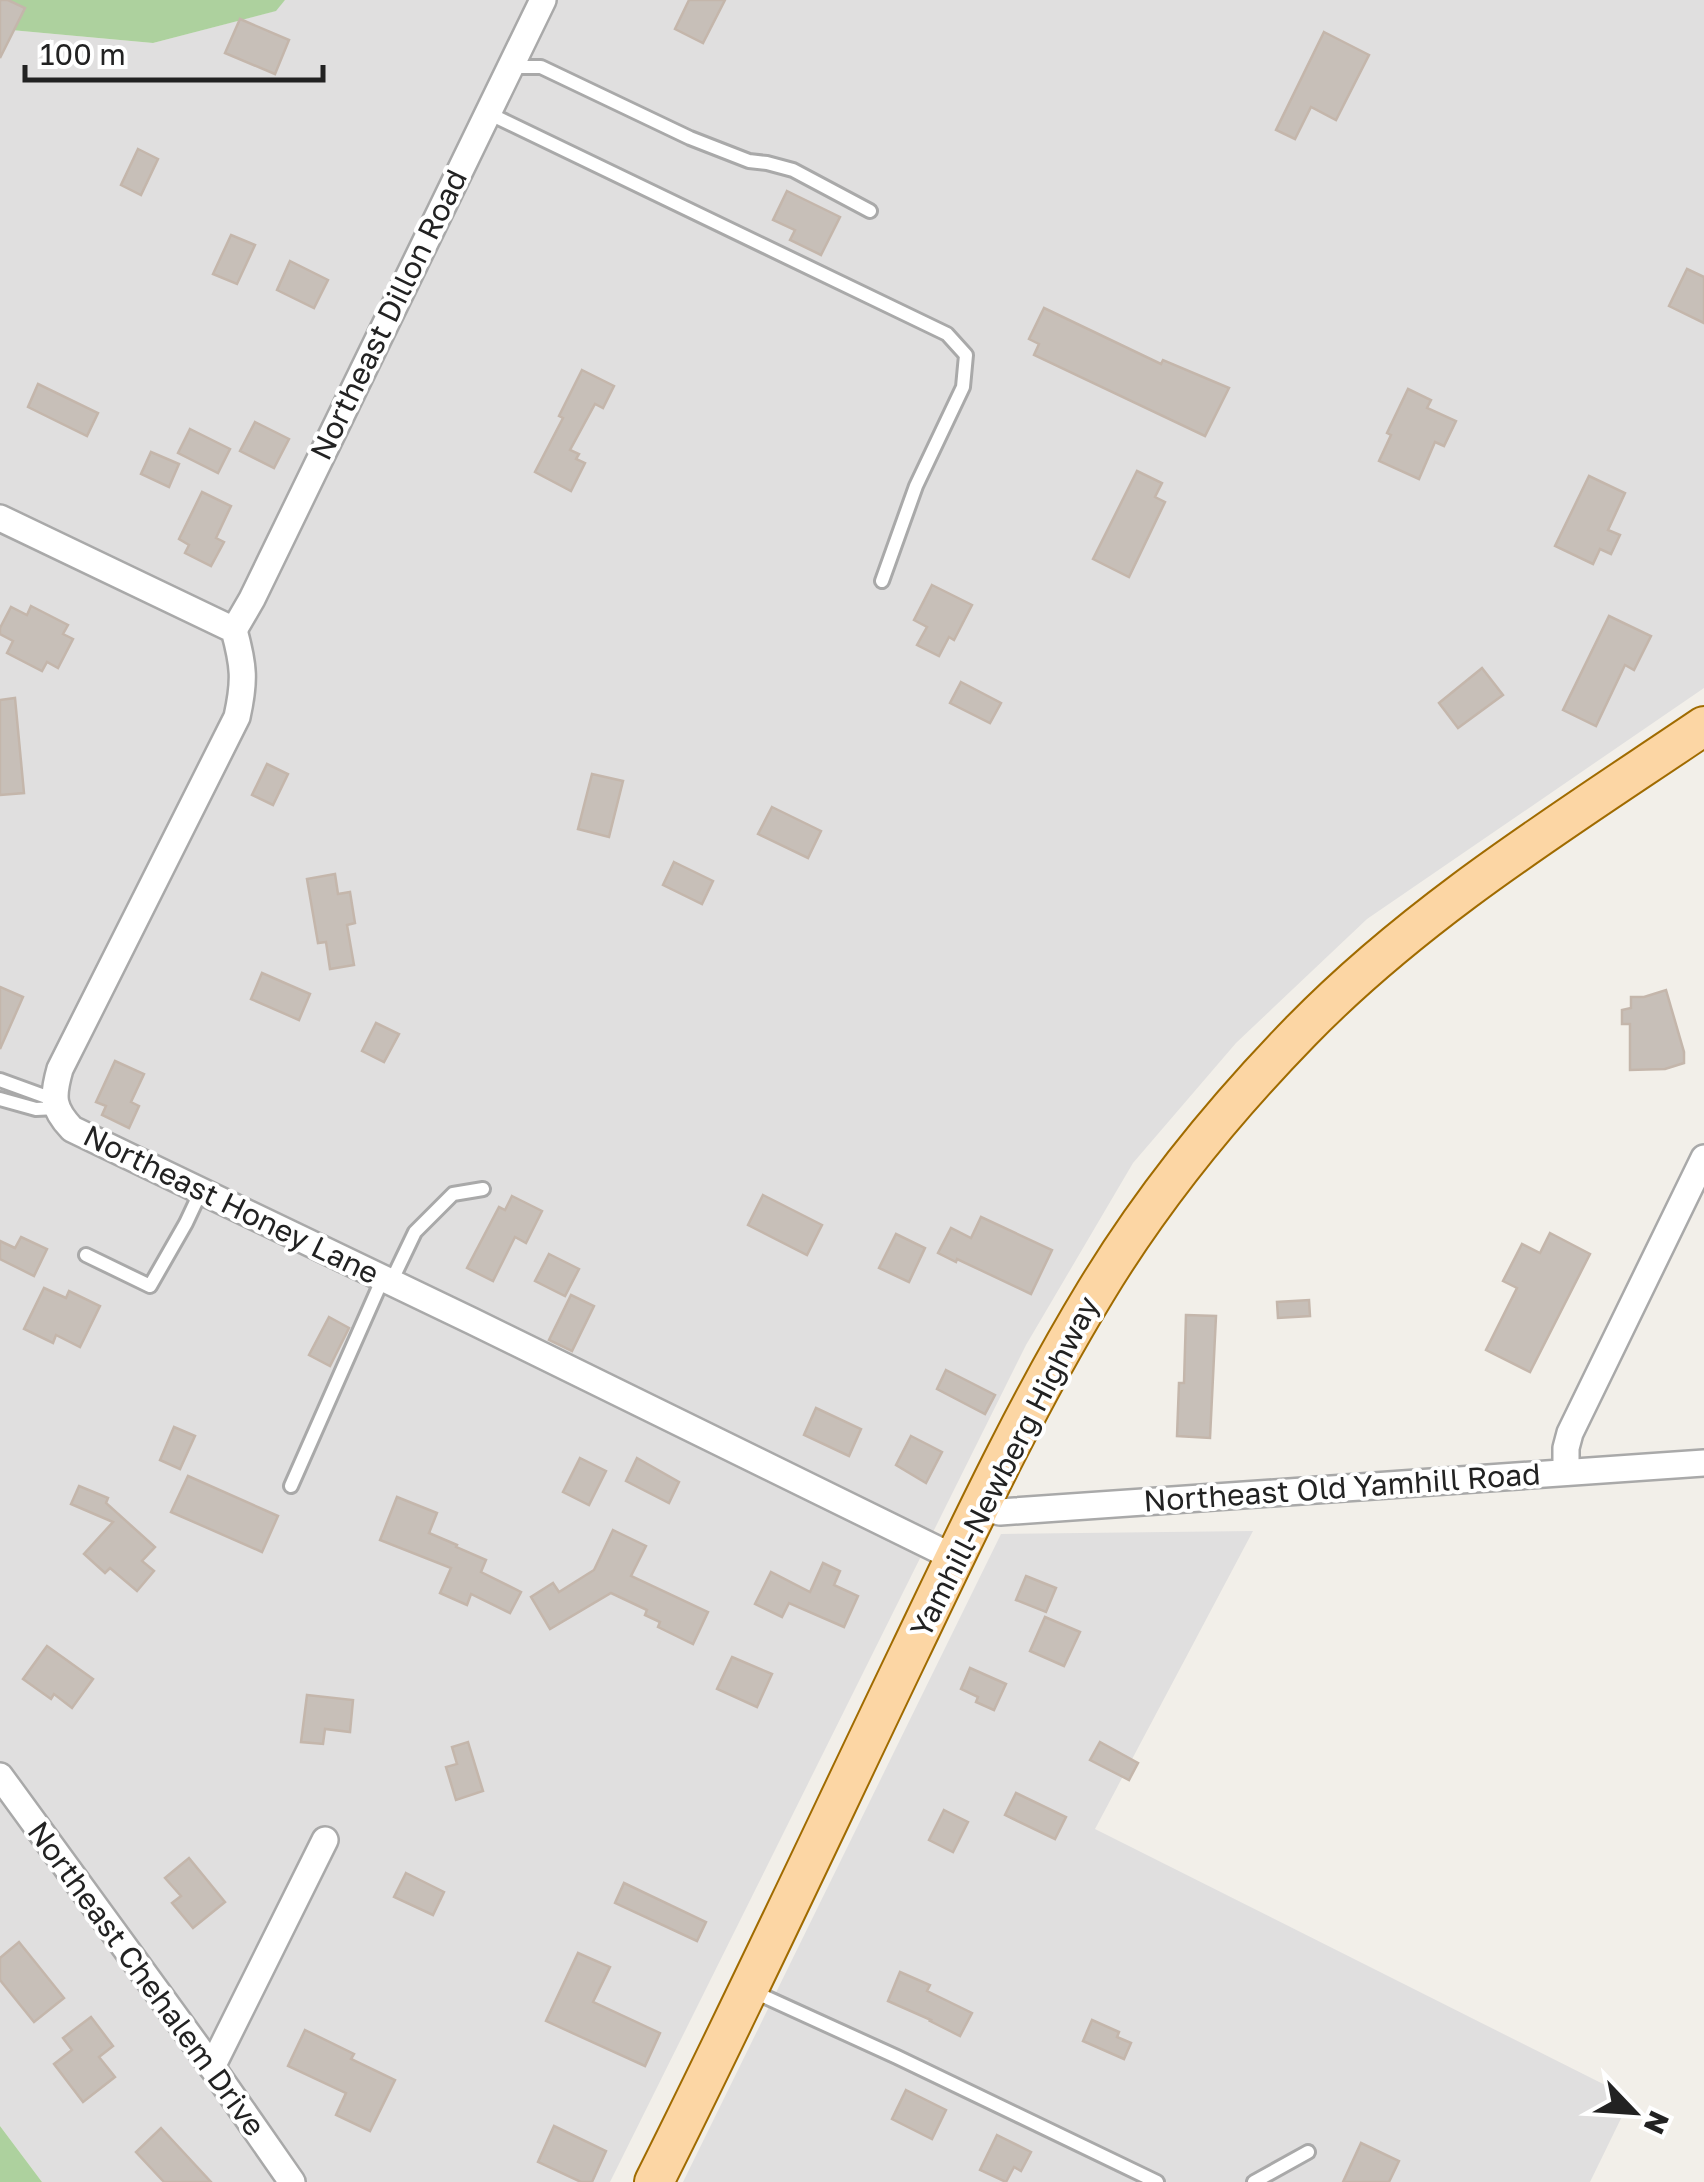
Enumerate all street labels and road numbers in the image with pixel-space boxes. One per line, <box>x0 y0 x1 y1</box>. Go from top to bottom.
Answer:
street label: Northeast Dillon Road <box>302 163 474 466</box>
street label: Northeast Honey Lane <box>78 1117 385 1291</box>
street label: Yamhill-Newberg Highway <box>902 1290 1106 1643</box>
street label: Northeast Old Yamhill Road <box>1142 1455 1542 1519</box>
street label: Northeast Chehalem Drive <box>21 1814 273 2143</box>

